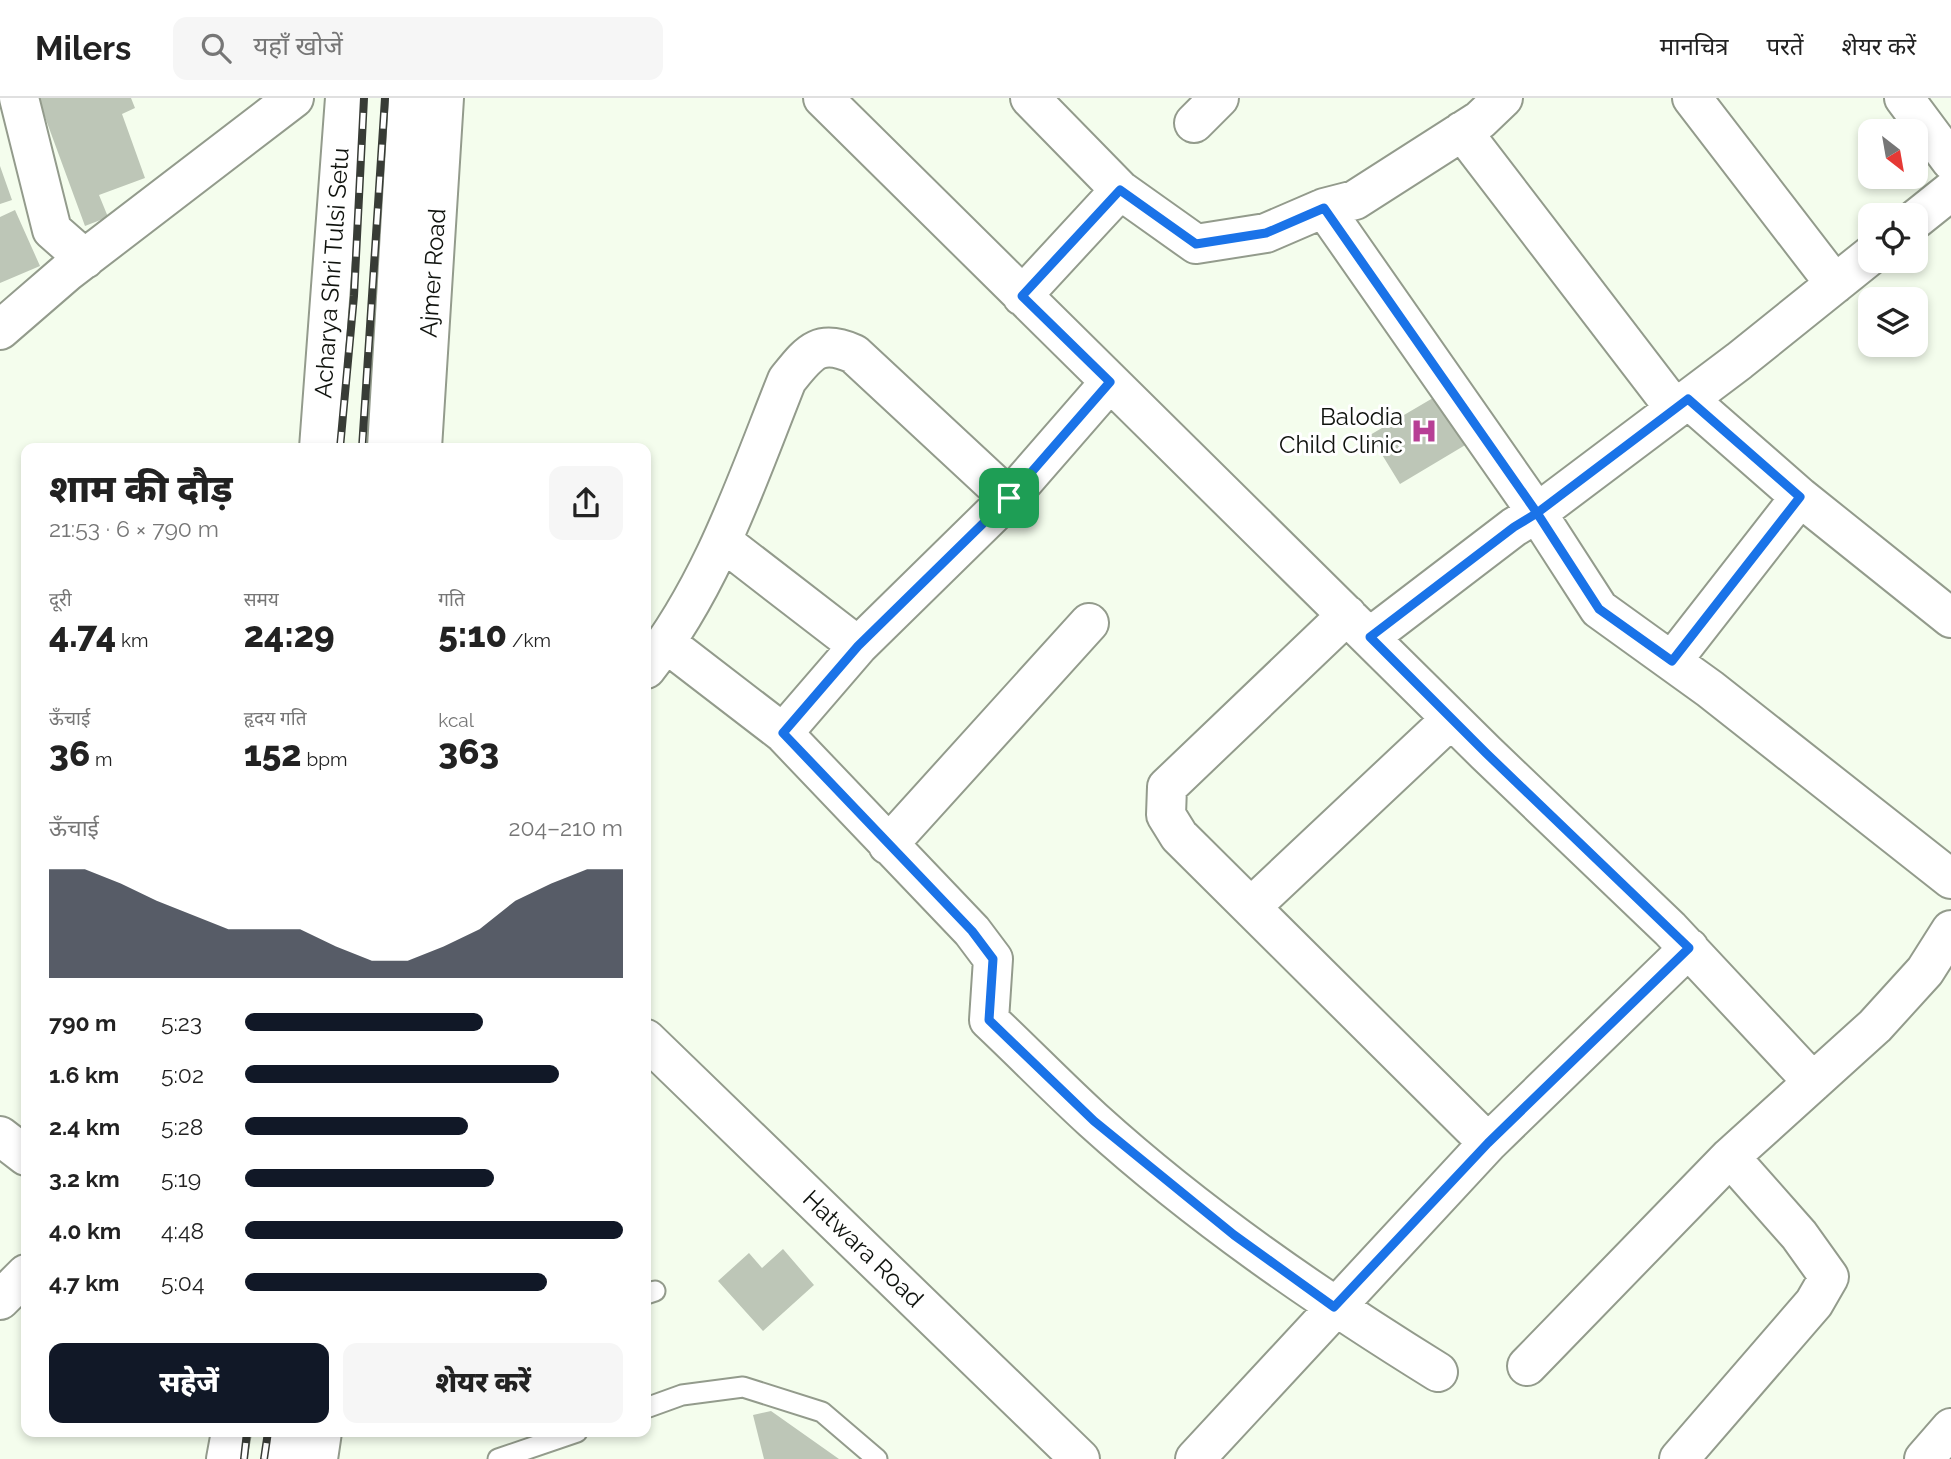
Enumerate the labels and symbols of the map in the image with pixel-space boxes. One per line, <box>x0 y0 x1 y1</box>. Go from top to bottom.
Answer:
north arrow <box>1858 119 1928 189</box>
street label: Acharya Shri Tulsi Setu <box>308 147 355 399</box>
street label: Ajmer Road <box>414 207 451 338</box>
place label: Balodia Child Clinic <box>1279 402 1403 459</box>
hospital icon: Balodia Child Clinic <box>1409 416 1439 446</box>
pin <box>979 468 1039 528</box>
street label: Hatwara Road <box>797 1184 930 1313</box>

